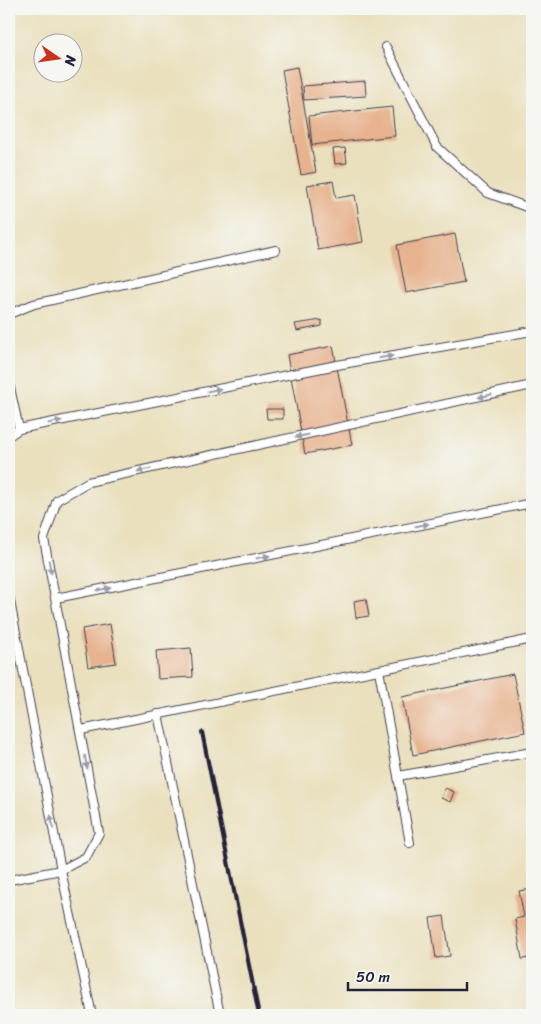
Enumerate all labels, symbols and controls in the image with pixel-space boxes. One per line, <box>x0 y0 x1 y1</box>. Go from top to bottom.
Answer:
north arrow <box>32 32 82 82</box>
text: N <box>57 52 84 69</box>
one-way arrow <box>378 352 394 360</box>
one-way arrow <box>206 386 222 394</box>
one-way arrow <box>477 392 492 400</box>
one-way arrow <box>47 418 62 426</box>
one-way arrow <box>295 432 310 440</box>
one-way arrow <box>136 466 151 474</box>
one-way arrow <box>415 521 430 529</box>
one-way arrow <box>255 553 271 561</box>
one-way arrow <box>46 560 54 575</box>
one-way arrow <box>96 584 112 592</box>
one-way arrow <box>83 754 91 770</box>
one-way arrow <box>48 815 56 830</box>
scale bar <box>348 959 467 991</box>
text: 50 m <box>356 964 391 990</box>

